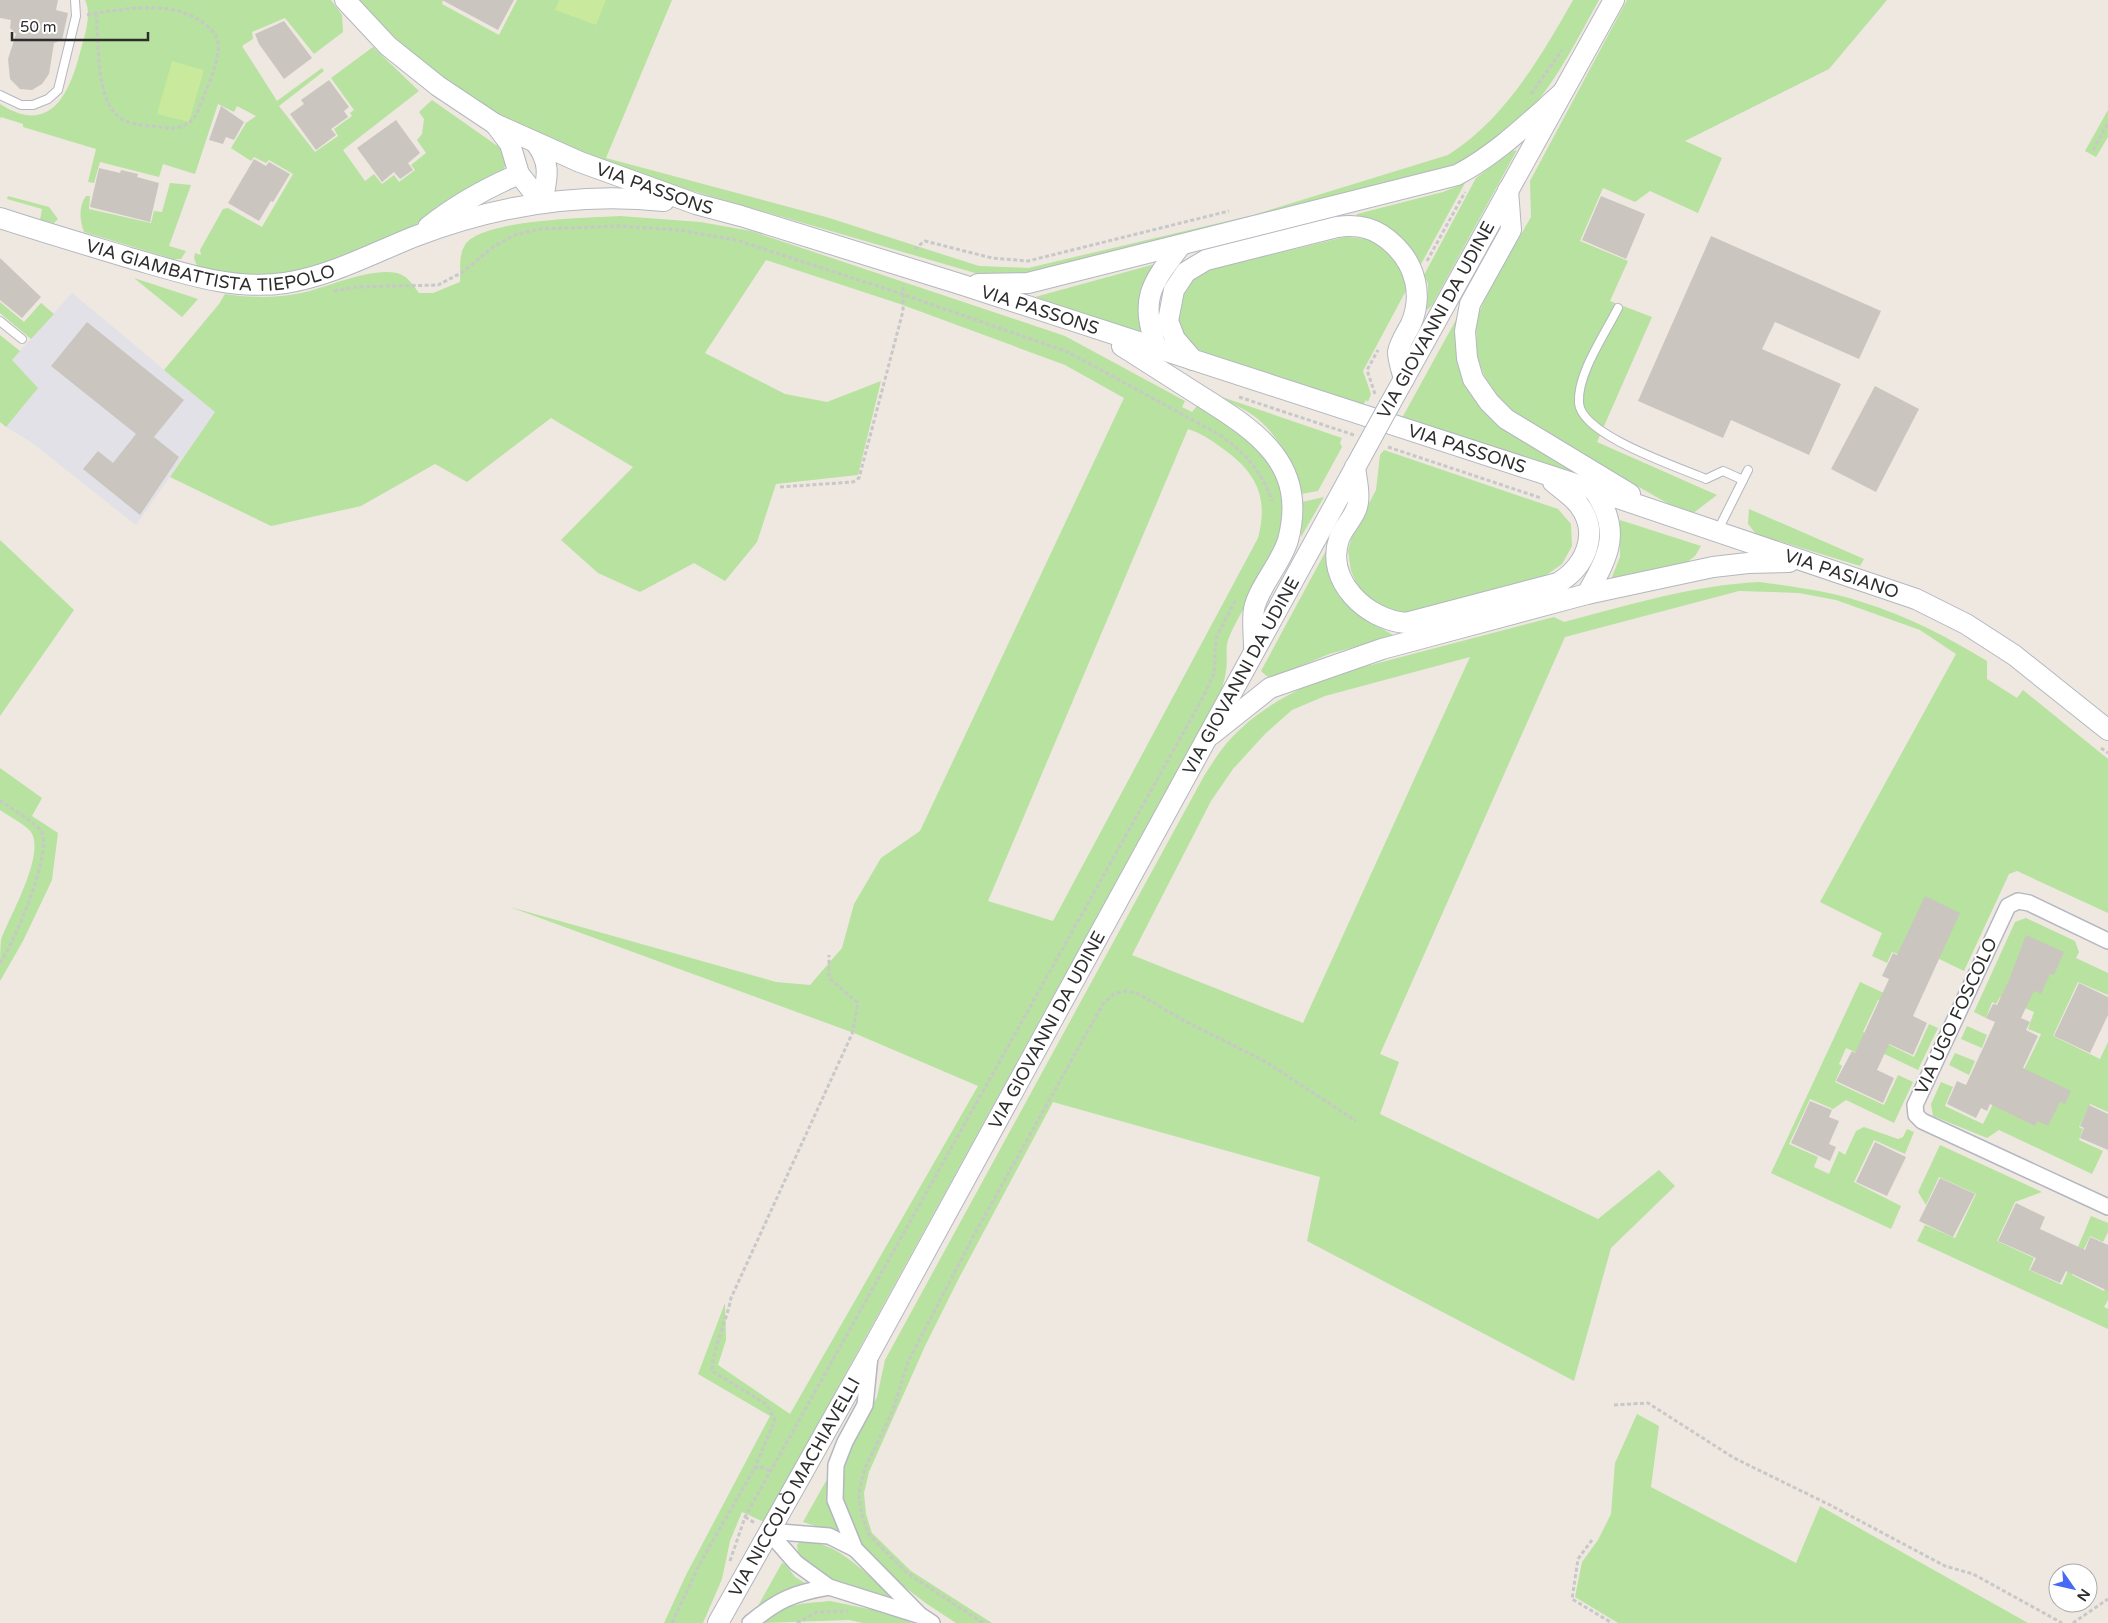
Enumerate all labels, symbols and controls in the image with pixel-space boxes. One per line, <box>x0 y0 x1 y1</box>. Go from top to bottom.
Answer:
scale bar <box>12 10 149 42</box>
text: 50 m <box>20 18 57 36</box>
street label: VIA PASSONS <box>593 158 716 219</box>
street label: VIA GIOVANNI DA UDINE <box>1372 217 1500 423</box>
street label: VIA GIAMBATTISTA TIEPOLO <box>83 234 338 296</box>
street label: VIA PASSONS <box>978 281 1102 339</box>
street label: VIA PASSONS <box>1405 419 1529 478</box>
street label: VIA PASIANO <box>1782 544 1902 603</box>
street label: VIA GIOVANNI DA UDINE <box>1178 573 1304 779</box>
street label: VIA GIOVANNI DA UDINE <box>984 927 1110 1133</box>
street label: VIA UGO FOSCOLO <box>1910 934 2002 1098</box>
street label: VIA NICCOLÒ MACHIAVELLI <box>724 1373 865 1601</box>
north arrow <box>2048 1563 2098 1613</box>
text: N <box>2073 1586 2094 1604</box>

